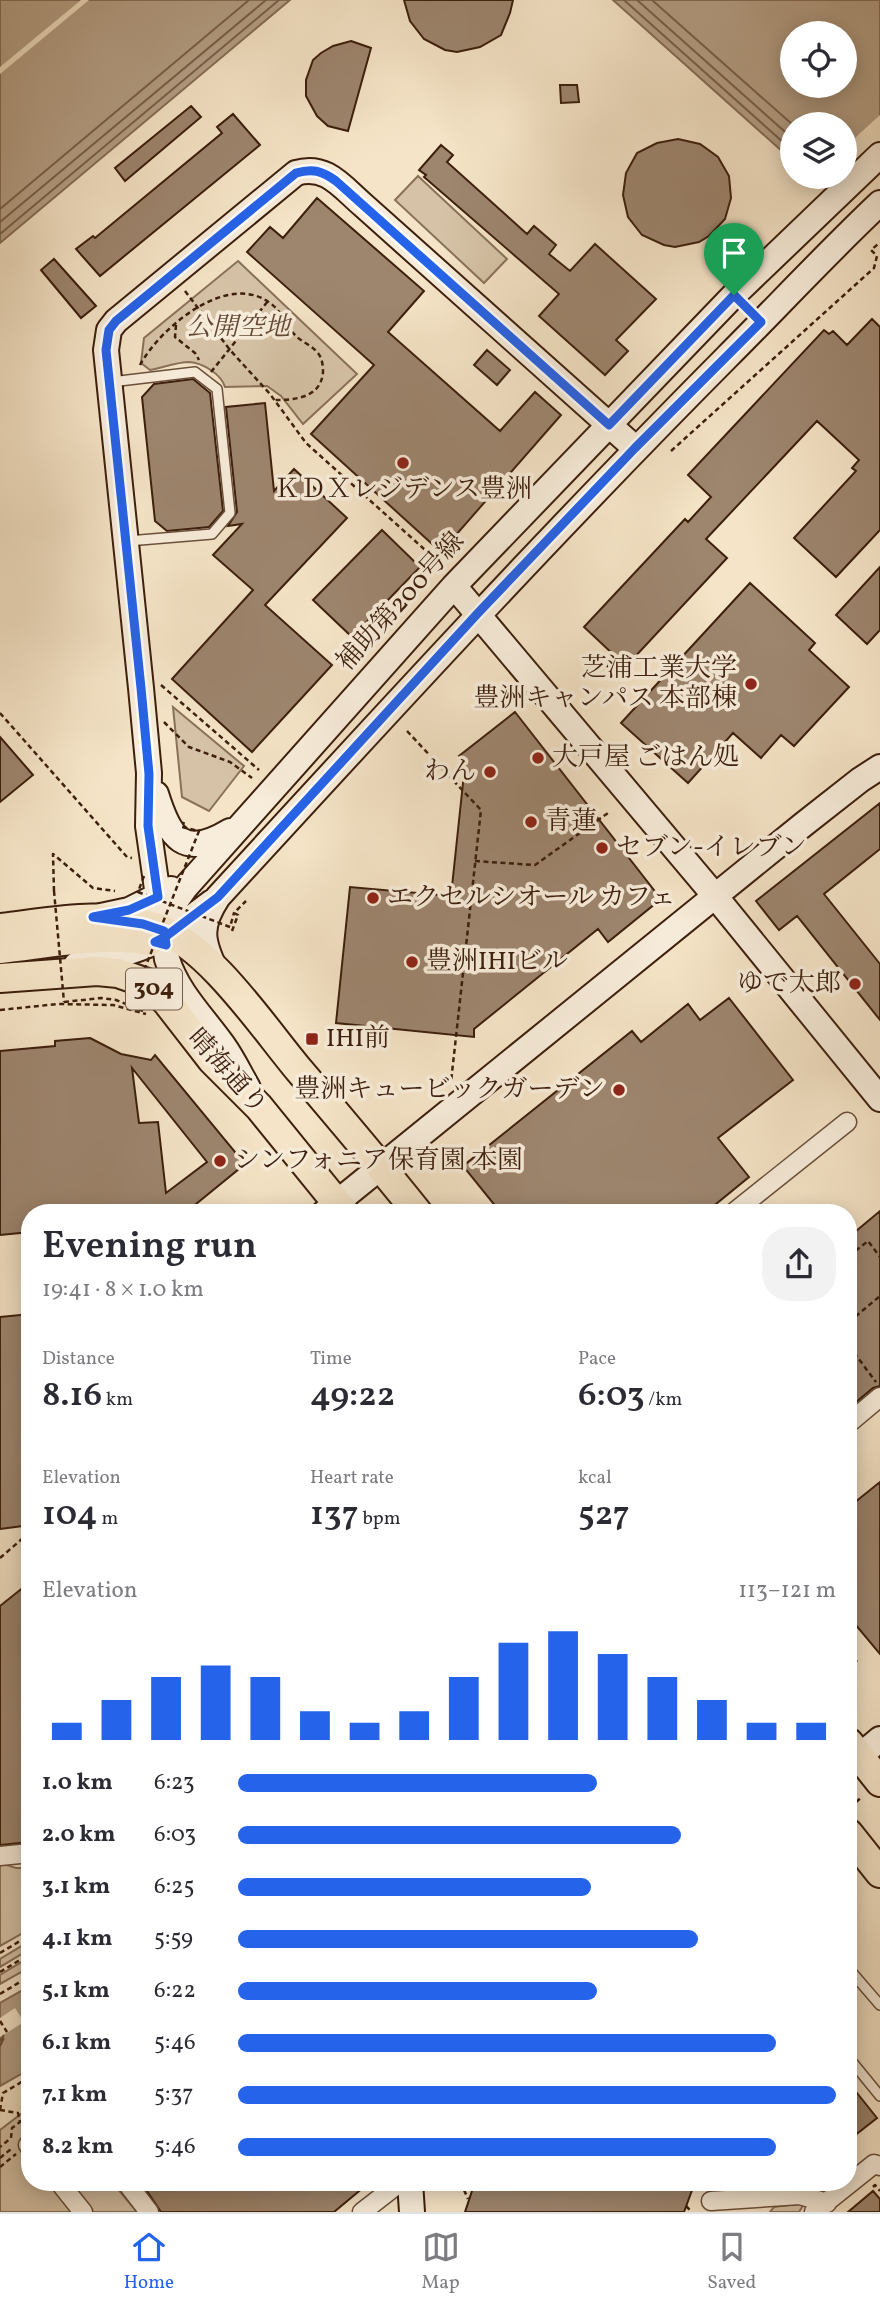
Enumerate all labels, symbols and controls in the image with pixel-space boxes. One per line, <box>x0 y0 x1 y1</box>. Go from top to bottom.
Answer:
map controls <box>780 21 857 189</box>
button: locate <box>780 21 857 98</box>
button: layers <box>780 112 857 189</box>
pin <box>704 223 764 295</box>
icon: arrive <box>715 234 753 272</box>
park label: 公開空地 <box>186 310 293 346</box>
marker: ＫＤＸレジデンス豊洲 <box>395 455 411 471</box>
place label: ＫＤＸレジデンス豊洲 <box>274 472 532 508</box>
street label: 補助第200号線 <box>329 525 473 679</box>
place label: 芝浦工業大学 豊洲キャンパス 本部棟 <box>474 651 737 717</box>
marker: 芝浦工業大学 豊洲キャンパス 本部棟 <box>743 676 759 692</box>
place label: 大戸屋 ごはん処 <box>552 740 739 776</box>
marker: 大戸屋 ごはん処 <box>530 750 546 766</box>
place label: わん <box>424 754 476 790</box>
marker: わん <box>482 764 498 780</box>
place label: 青蓮 <box>545 804 597 840</box>
marker: 青蓮 <box>523 814 539 830</box>
place label: セブン-イレブン <box>616 830 807 866</box>
marker: セブン-イレブン <box>594 840 610 856</box>
place label: エクセルシオール カフェ <box>387 880 676 916</box>
marker: エクセルシオール カフェ <box>365 890 381 906</box>
place label: 豊洲IHIビル <box>426 944 568 980</box>
marker: 豊洲IHIビル <box>404 954 420 970</box>
place label: ゆで太郎 <box>737 966 841 1002</box>
road number: 304 <box>126 968 182 1009</box>
marker: ゆで太郎 <box>847 976 863 992</box>
street label: 晴海通り <box>179 1021 275 1123</box>
place label: IHI前 <box>326 1021 390 1057</box>
marker: IHI前 <box>304 1031 320 1047</box>
place label: 豊洲キュービックガーデン <box>295 1072 605 1108</box>
marker: 豊洲キュービックガーデン <box>611 1082 627 1098</box>
place label: シンフォニア保育園 本園 <box>234 1143 523 1179</box>
marker: シンフォニア保育園 本園 <box>212 1153 228 1169</box>
text: Evening run <box>42 1221 257 1274</box>
button: share <box>762 1227 836 1301</box>
text: 19:41 · 8 × 1.0 km <box>42 1274 204 1306</box>
text: Distance <box>42 1346 115 1372</box>
text: Time <box>310 1346 352 1372</box>
text: Pace <box>578 1346 616 1372</box>
text: 8.16 <box>42 1372 102 1420</box>
text: 49:22 <box>310 1372 395 1420</box>
text: 6:03 <box>578 1372 645 1420</box>
text: km <box>102 1387 133 1413</box>
text: /km <box>645 1387 682 1413</box>
text: Elevation <box>42 1465 121 1491</box>
text: Heart rate <box>310 1465 394 1491</box>
text: kcal <box>578 1465 612 1491</box>
text: 104 <box>42 1491 98 1539</box>
text: 137 <box>310 1491 359 1539</box>
text: 527 <box>578 1491 630 1539</box>
text: m <box>98 1506 118 1532</box>
text: bpm <box>359 1506 401 1532</box>
text: Elevation <box>42 1575 138 1607</box>
text: 113–121 m <box>738 1575 836 1607</box>
text: 1.0 km <box>42 1767 113 1799</box>
text: 6:23 <box>154 1767 195 1799</box>
text: 2.0 km <box>42 1819 115 1851</box>
text: 6:03 <box>154 1819 196 1851</box>
text: 3.1 km <box>42 1871 110 1903</box>
text: 6:25 <box>154 1871 194 1903</box>
text: 4.1 km <box>42 1923 113 1955</box>
text: 5:59 <box>154 1923 193 1955</box>
text: 5.1 km <box>42 1975 110 2007</box>
text: 6:22 <box>154 1975 196 2007</box>
text: 6.1 km <box>42 2027 111 2059</box>
text: 5:46 <box>154 2027 196 2059</box>
text: 7.1 km <box>42 2079 107 2111</box>
text: 5:37 <box>154 2079 193 2111</box>
text: 8.2 km <box>42 2131 113 2163</box>
text: 5:46 <box>154 2131 196 2163</box>
tab: Home <box>124 2228 174 2296</box>
tab: Map <box>422 2228 460 2296</box>
tab: Saved <box>707 2228 756 2296</box>

